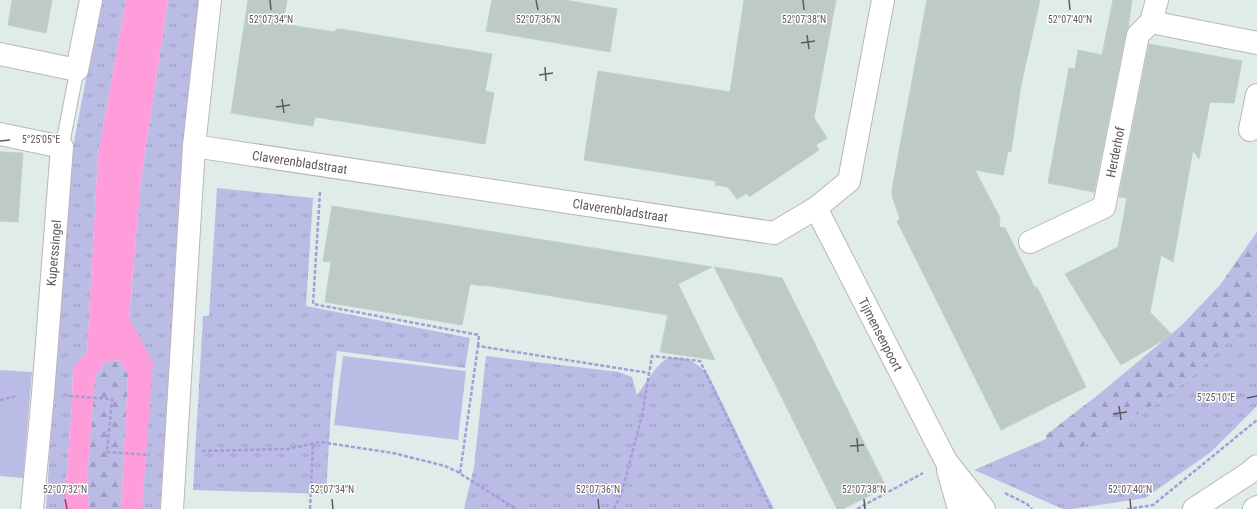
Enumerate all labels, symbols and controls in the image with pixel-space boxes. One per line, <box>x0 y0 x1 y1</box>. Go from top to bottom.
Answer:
text: 52°07'34"N <box>249 14 293 25</box>
text: 52°07'36"N <box>516 14 560 25</box>
text: 52°07'38"N <box>782 14 826 25</box>
text: 52°07'40"N <box>1048 14 1092 25</box>
street label: Herderhof <box>1103 125 1127 179</box>
text: 5°25'05"E <box>22 134 60 145</box>
street label: Claverenbladstraat <box>251 147 349 176</box>
street label: Claverenbladstraat <box>572 195 669 225</box>
street label: Kuperssingel <box>44 219 64 287</box>
street label: Tijmensenpoort <box>856 295 906 374</box>
text: 5°25'10"E <box>1197 392 1235 403</box>
text: 52°07'32"N <box>43 484 87 495</box>
text: 52°07'34"N <box>310 484 354 495</box>
text: 52°07'36"N <box>576 484 620 495</box>
text: 52°07'38"N <box>842 484 886 495</box>
text: 52°07'40"N <box>1108 484 1152 495</box>

